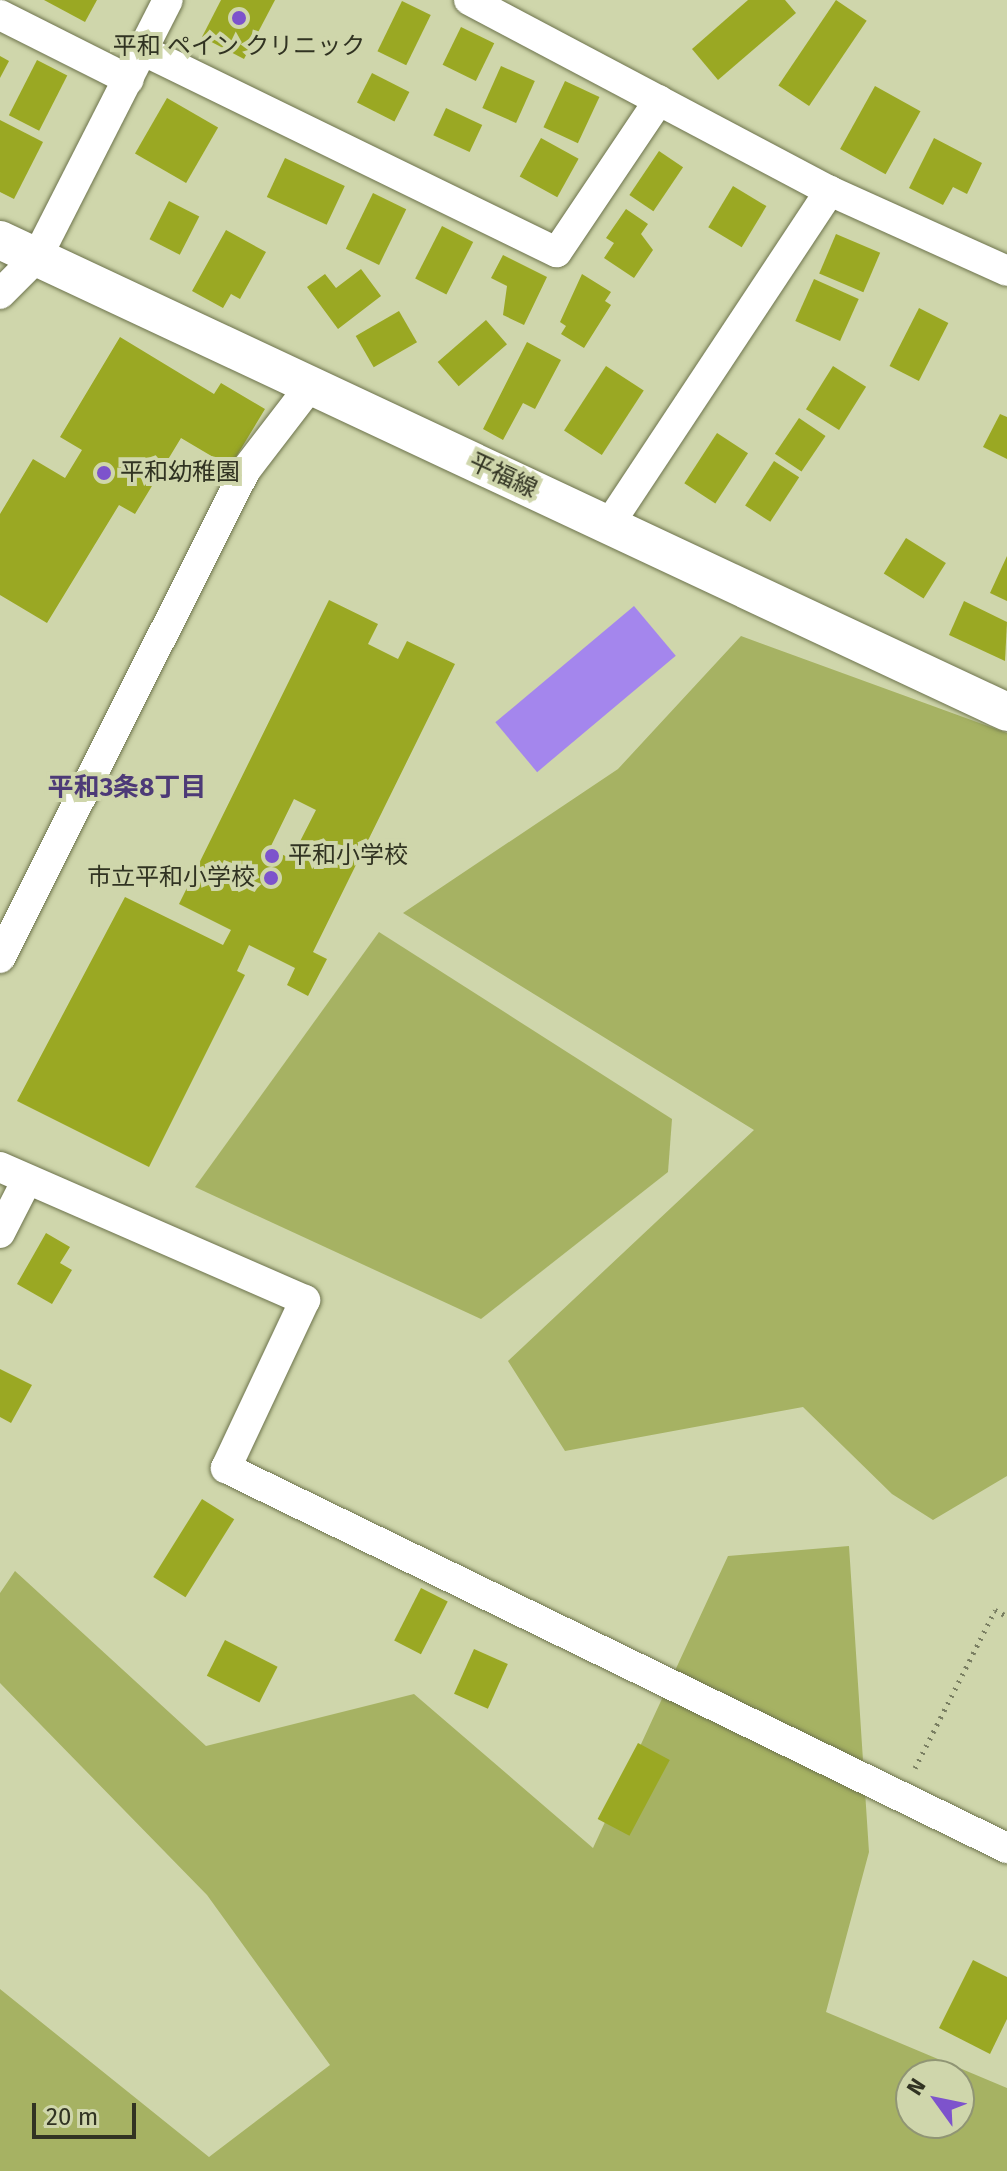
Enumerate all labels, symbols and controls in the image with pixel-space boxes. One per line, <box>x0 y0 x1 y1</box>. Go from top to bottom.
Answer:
marker: 平和 ペイン クリニック <box>228 7 250 29</box>
place label: 平和 ペイン クリニック <box>113 33 365 61</box>
street label: 平福線 <box>464 448 542 504</box>
place label: 平和幼稚園 <box>120 459 240 487</box>
marker: 平和幼稚園 <box>95 464 113 482</box>
district label: 平和3条8丁目 <box>48 772 206 804</box>
place label: 平和小学校 <box>288 842 408 870</box>
marker: 平和小学校 <box>263 847 281 865</box>
place label: 市立平和小学校 <box>87 864 255 892</box>
marker: 市立平和小学校 <box>262 869 280 887</box>
north arrow <box>895 2059 975 2139</box>
text: N <box>901 2073 931 2100</box>
scale bar <box>36 2087 140 2137</box>
text: 20 m <box>46 2103 98 2131</box>

